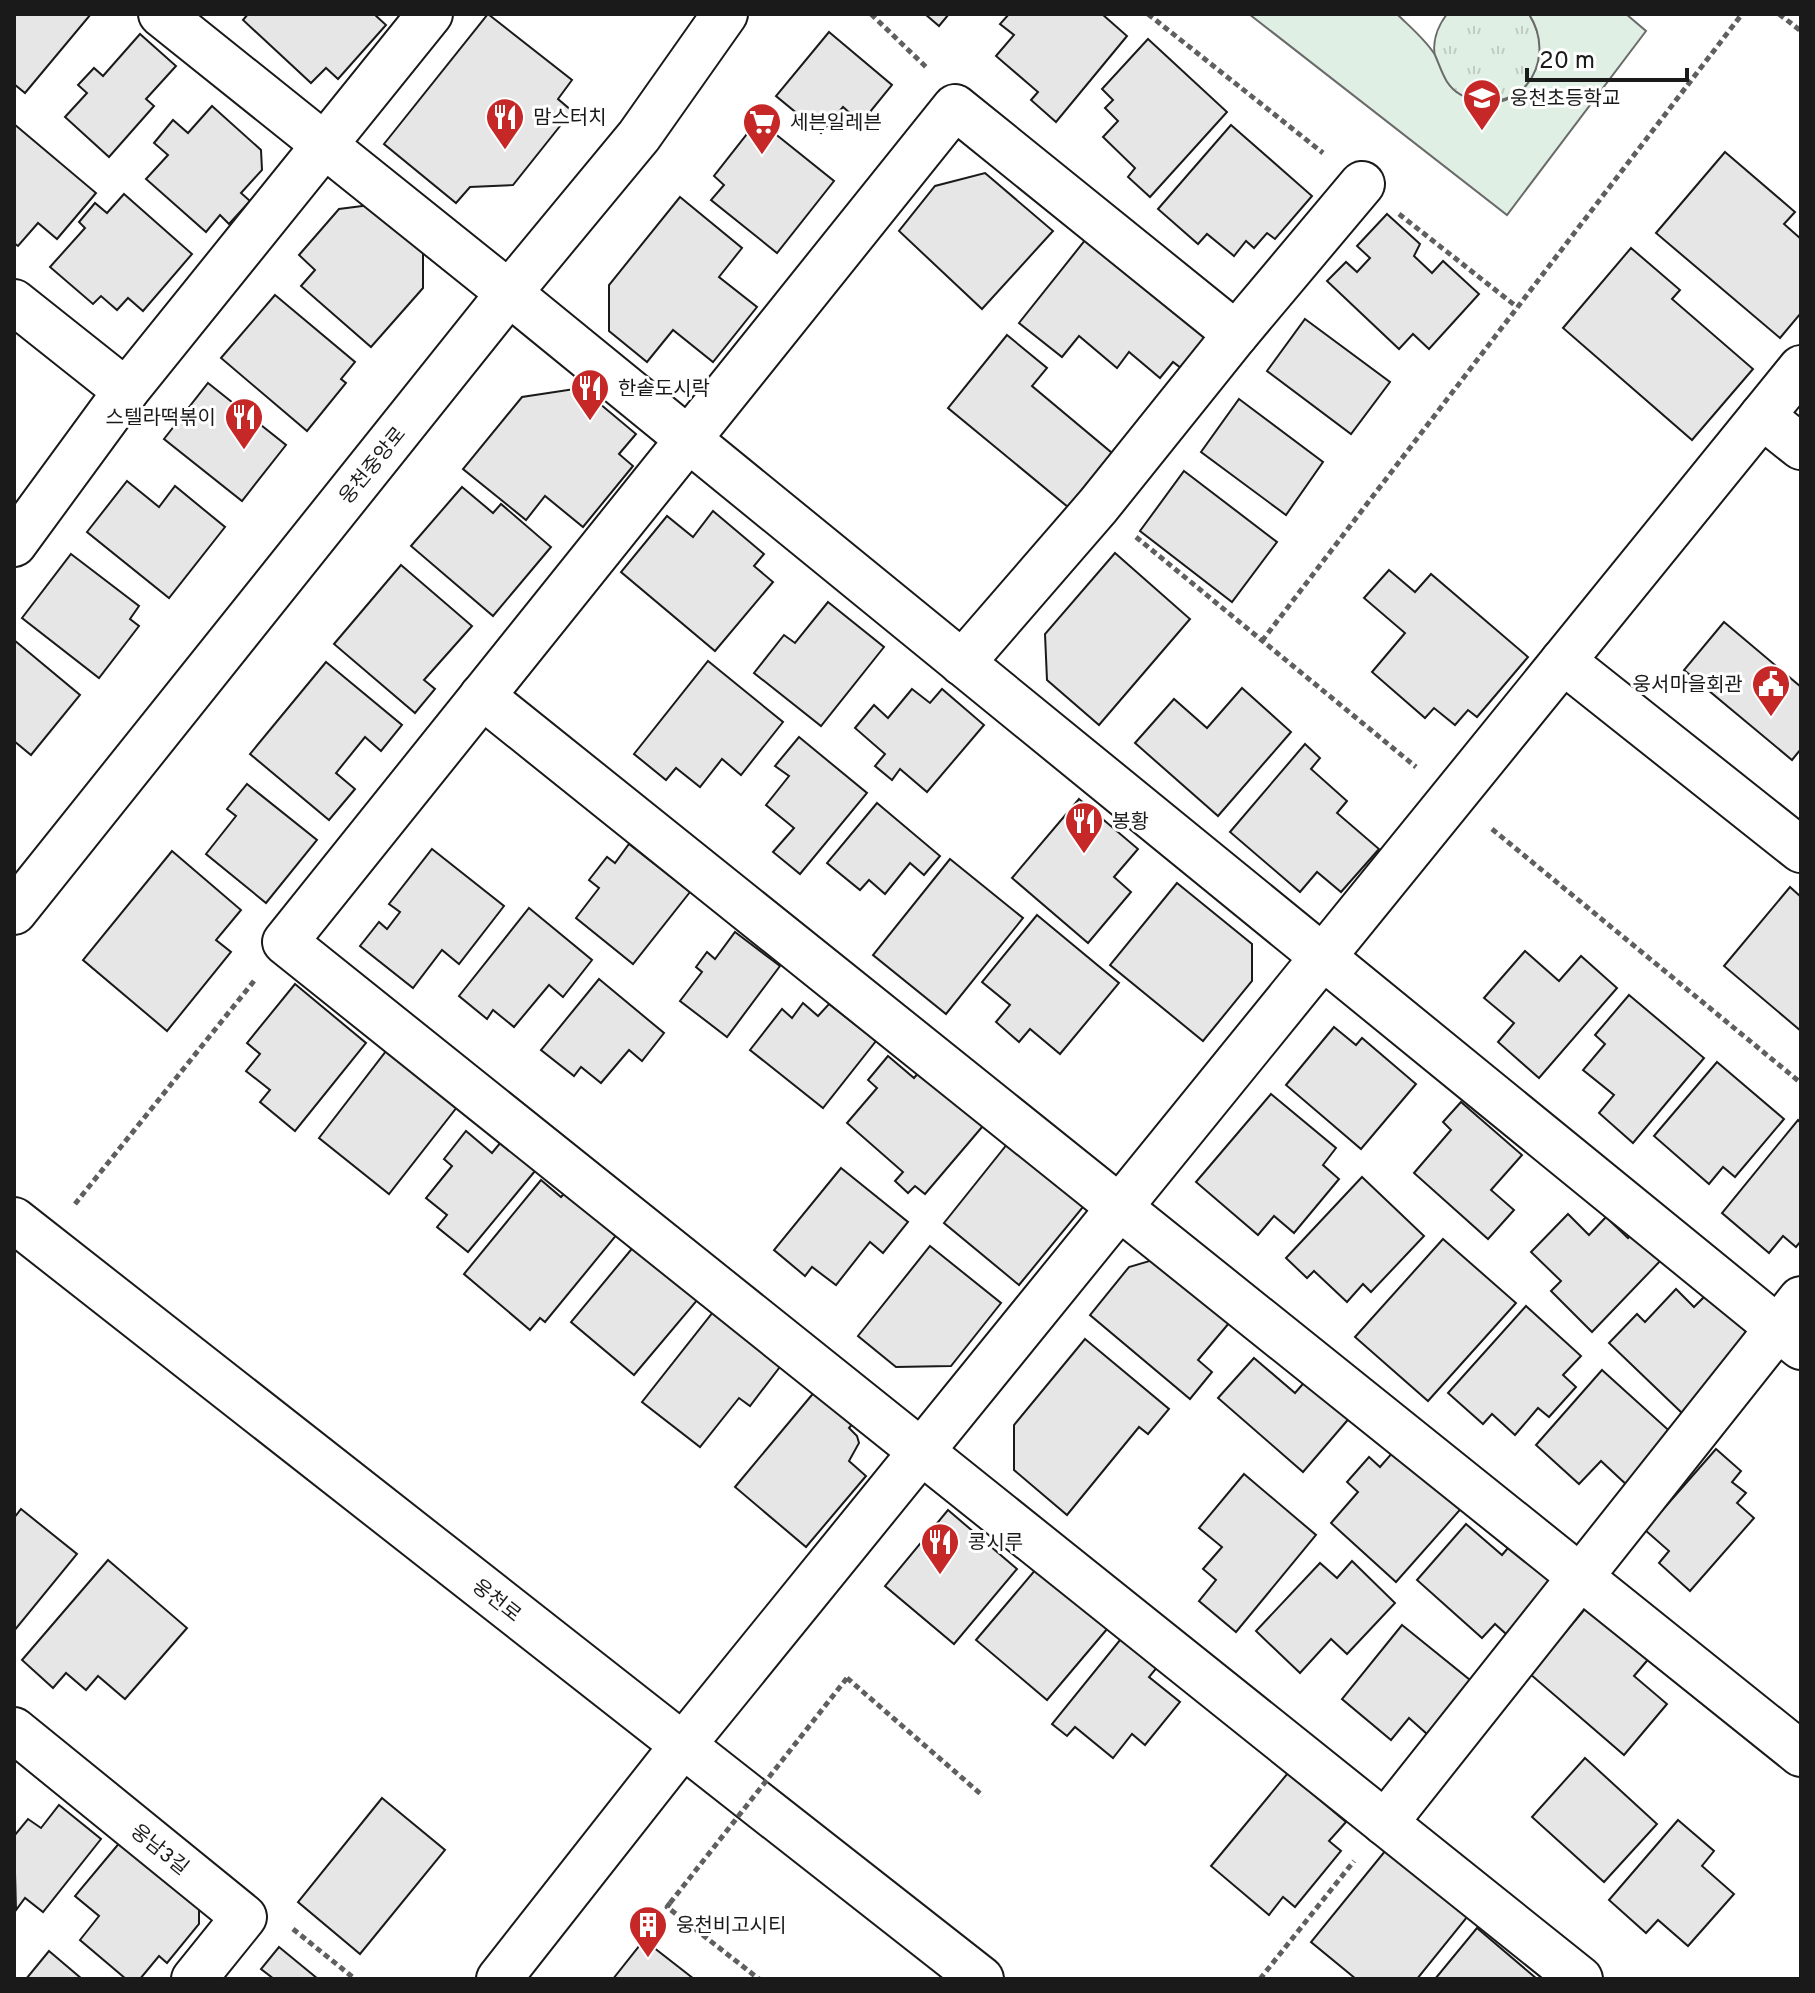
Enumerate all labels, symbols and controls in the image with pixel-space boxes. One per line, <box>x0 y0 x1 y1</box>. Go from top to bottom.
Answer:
scale bar <box>1527 32 1687 82</box>
text: 20 m <box>1539 47 1595 77</box>
school or university icon: 웅천초등학교 <box>1461 77 1503 132</box>
place label: 웅천초등학교 <box>1510 87 1620 113</box>
restaurant icon: 맘스터치 <box>484 96 526 151</box>
supermarket icon: 세븐일레븐 <box>741 101 783 156</box>
place label: 맘스터치 <box>533 106 607 132</box>
place label: 세븐일레븐 <box>790 111 882 137</box>
restaurant icon: 한솥도시락 <box>569 367 611 422</box>
place label: 한솥도시락 <box>618 377 710 403</box>
restaurant icon: 스텔라떡볶이 <box>223 396 265 451</box>
place label: 스텔라떡볶이 <box>106 406 216 432</box>
street label: 웅천중앙로 <box>335 422 413 510</box>
public building icon: 웅서마을회관 <box>1750 663 1792 718</box>
place label: 웅서마을회관 <box>1633 673 1743 699</box>
restaurant icon: 봉황 <box>1063 800 1105 855</box>
place label: 봉황 <box>1112 810 1149 836</box>
restaurant icon: 콩시루 <box>919 1521 961 1576</box>
place label: 콩시루 <box>968 1531 1023 1557</box>
street label: 웅천로 <box>466 1574 526 1629</box>
street label: 웅남3길 <box>124 1819 193 1882</box>
building icon: 웅천비고시티 <box>627 1904 669 1959</box>
place label: 웅천비고시티 <box>676 1914 786 1940</box>

